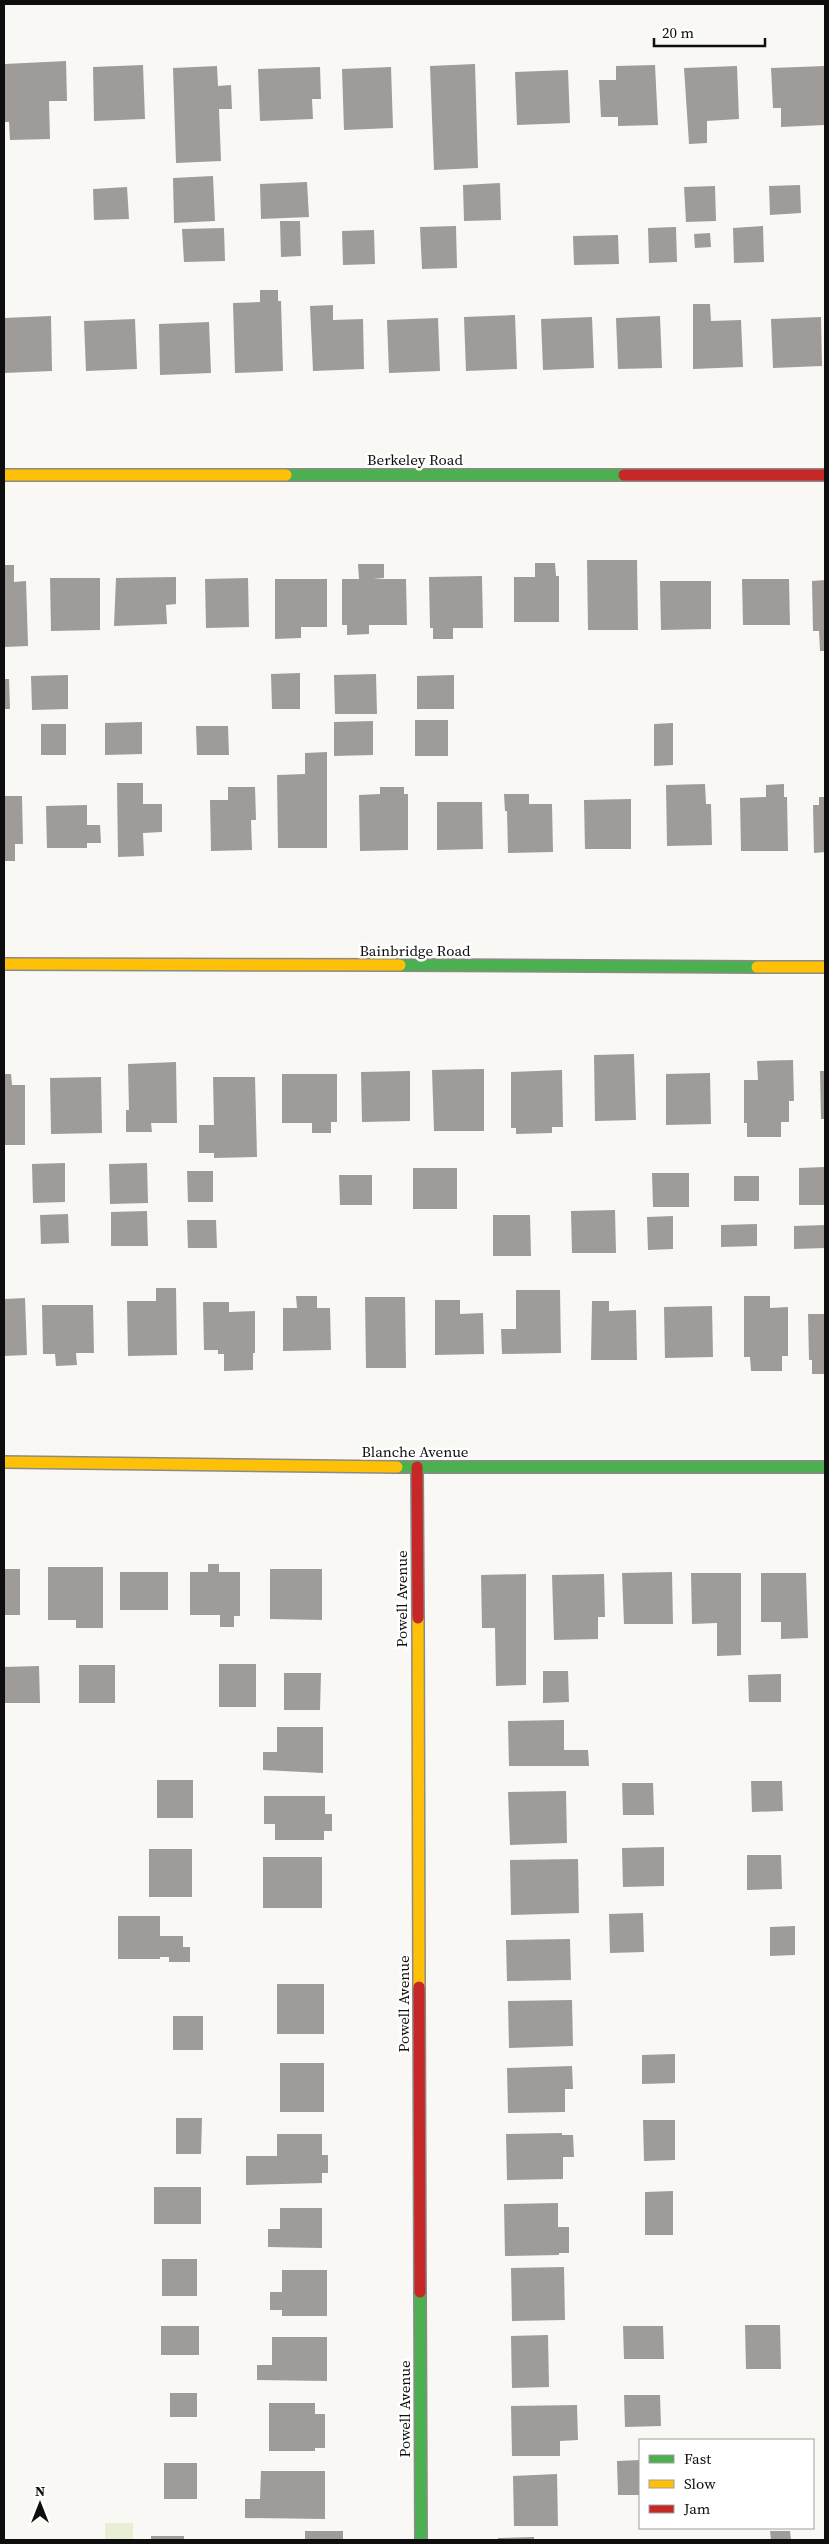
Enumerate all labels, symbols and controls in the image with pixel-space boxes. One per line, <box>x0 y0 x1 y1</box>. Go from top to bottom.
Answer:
scale bar <box>654 15 765 47</box>
text: 20 m <box>662 22 694 43</box>
street label: Berkeley Road <box>367 449 463 470</box>
street label: Bainbridge Road <box>359 940 471 961</box>
street label: Blanche Avenue <box>362 1441 469 1462</box>
street label: Powell Avenue <box>391 1550 412 1648</box>
street label: Powell Avenue <box>393 1955 414 2053</box>
street label: Powell Avenue <box>394 2360 415 2458</box>
legend <box>639 2439 814 2529</box>
text: Fast <box>684 2448 711 2469</box>
text: Slow <box>684 2473 716 2494</box>
north arrow <box>15 2479 65 2529</box>
text: N <box>35 2481 45 2501</box>
text: Jam <box>683 2498 711 2519</box>

